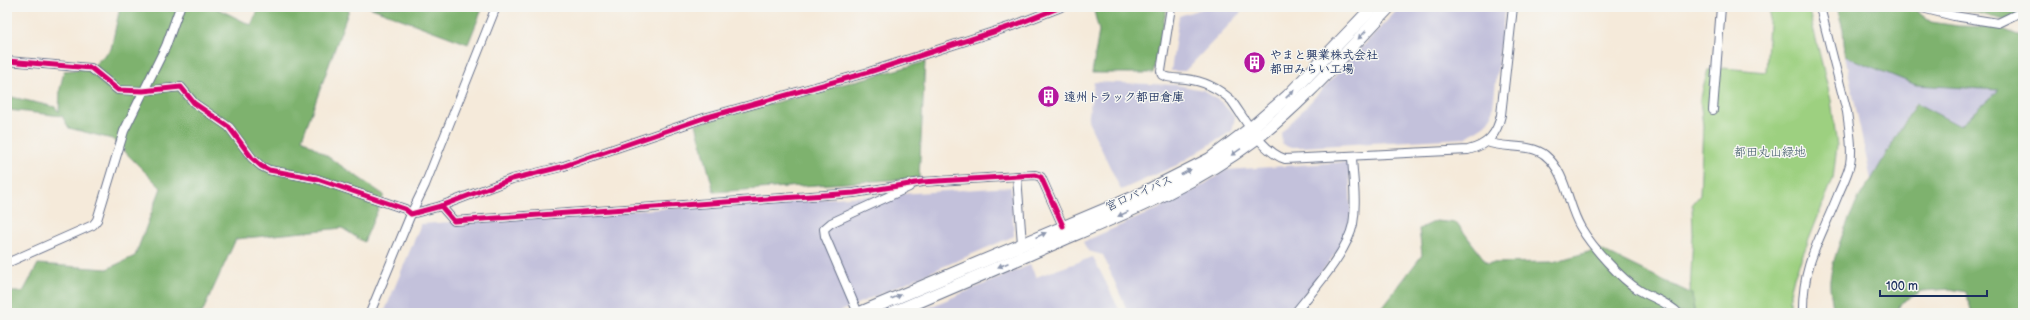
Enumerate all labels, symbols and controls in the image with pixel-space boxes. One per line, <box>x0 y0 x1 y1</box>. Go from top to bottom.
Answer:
one-way arrow <box>1358 30 1367 40</box>
place label: やまと興業株式会社 都田みらい工場 <box>1270 48 1378 77</box>
building icon: やまと興業株式会社 都田みらい工場 <box>1241 49 1267 75</box>
building icon: 遠州トラック都田倉庫 <box>1035 84 1061 110</box>
one-way arrow <box>1285 89 1295 99</box>
place label: 遠州トラック都田倉庫 <box>1064 90 1184 105</box>
park label: 都田丸山緑地 <box>1734 145 1806 160</box>
one-way arrow <box>1231 148 1242 156</box>
one-way arrow <box>1180 168 1192 175</box>
street label: 宮口バイパス <box>1103 172 1175 215</box>
one-way arrow <box>1117 211 1128 217</box>
one-way arrow <box>1036 232 1048 238</box>
one-way arrow <box>997 263 1009 269</box>
scale bar <box>1880 272 1987 298</box>
text: 100 m <box>1886 279 1918 294</box>
one-way arrow <box>891 294 903 300</box>

